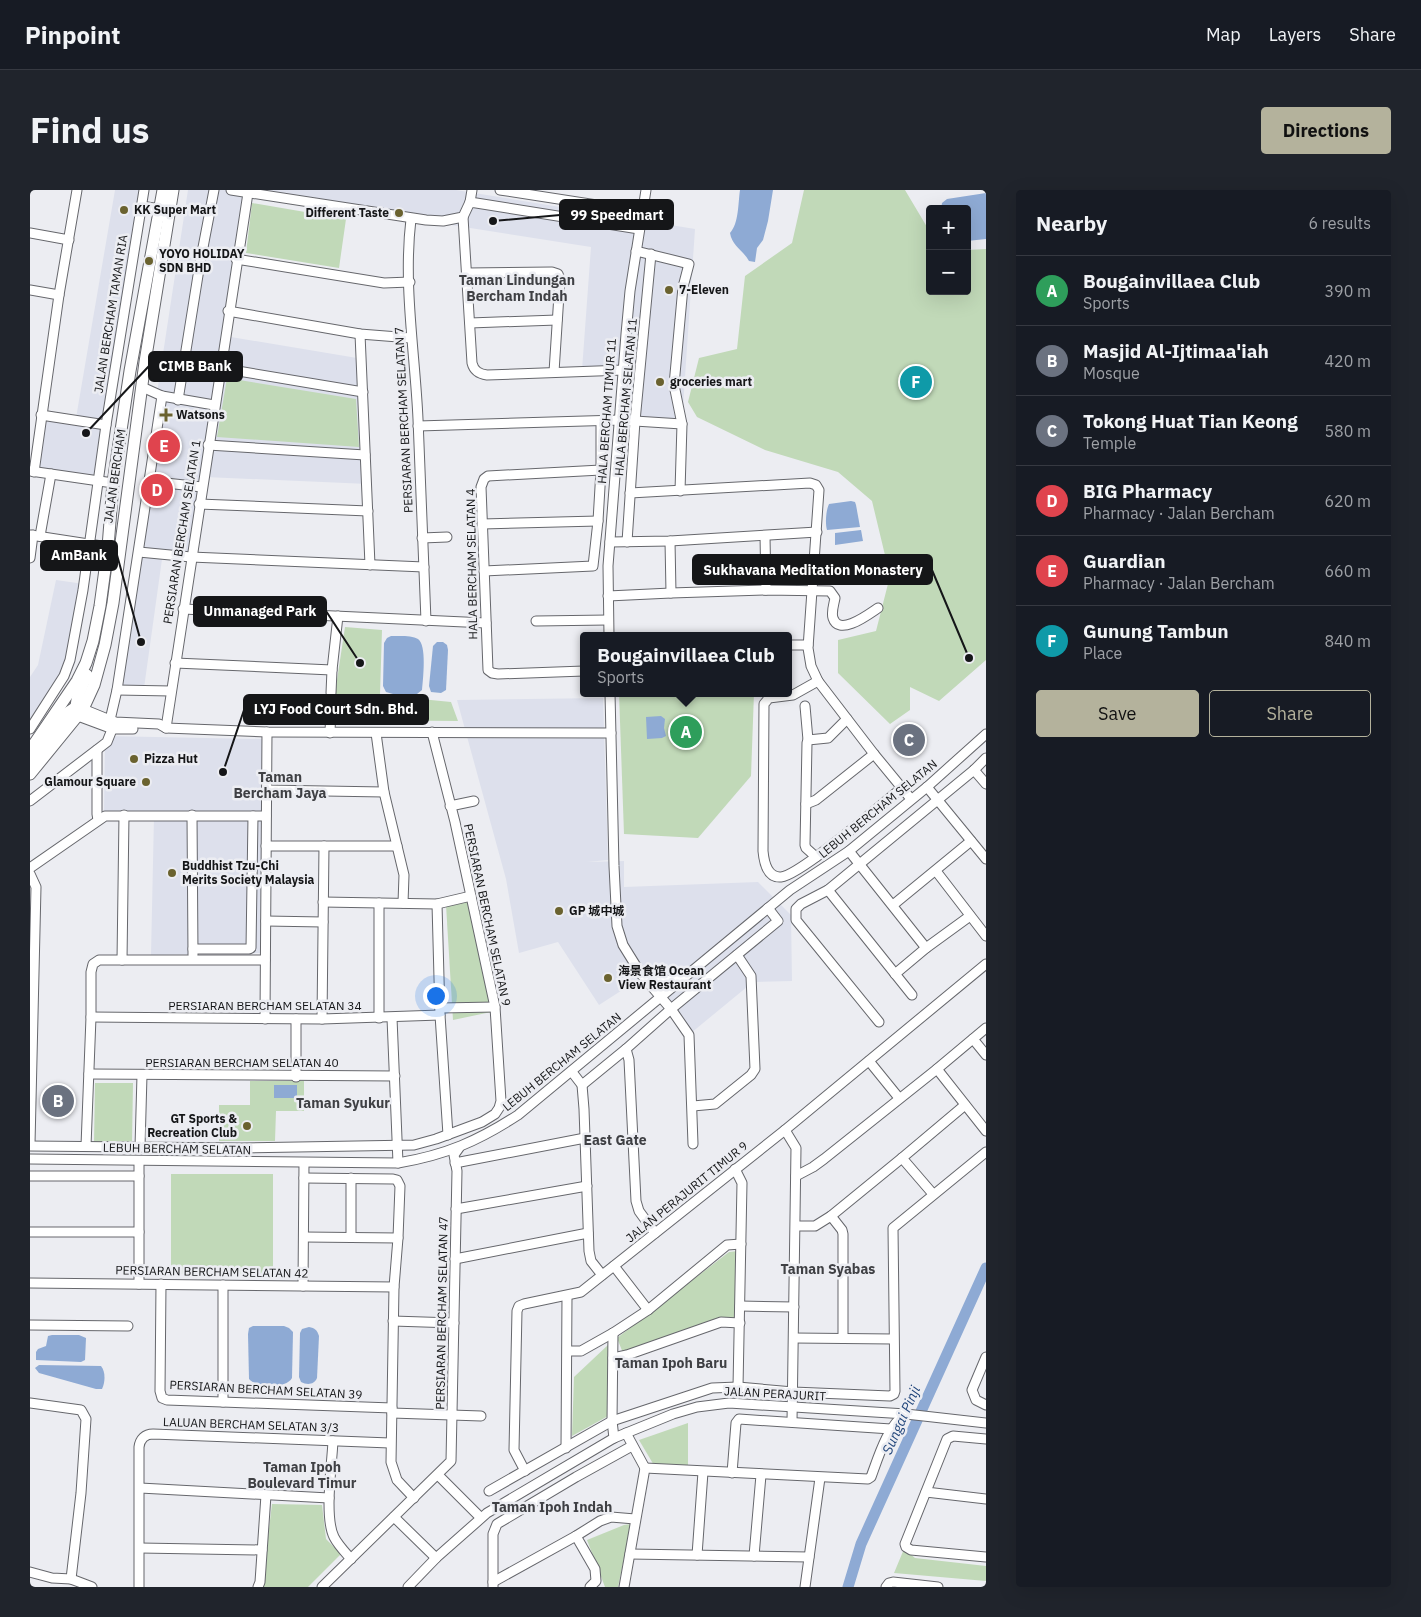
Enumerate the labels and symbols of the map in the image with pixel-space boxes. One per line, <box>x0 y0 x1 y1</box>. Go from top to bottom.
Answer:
callout: 99 Speedmart <box>560 200 673 229</box>
place label: KK Super Mart <box>134 202 216 217</box>
marker: KK Super Mart <box>118 204 130 216</box>
place label: Different Taste <box>305 205 389 220</box>
text: 99 Speedmart <box>570 206 664 224</box>
marker: Different Taste <box>393 207 405 219</box>
street label: JALAN BERCHAM TAMAN RIA <box>91 233 130 394</box>
place label: YOYO HOLIDAY SDN BHD <box>159 246 245 275</box>
marker: YOYO HOLIDAY SDN BHD <box>143 255 155 267</box>
district label: Taman Lindungan Bercham Indah <box>459 271 575 305</box>
place label: 7-Eleven <box>679 282 729 297</box>
marker: 7-Eleven <box>663 284 675 296</box>
street label: HALA BERCHAM SELATAN 11 <box>611 318 640 476</box>
street label: PERSIARAN BERCHAM SELATAN 7 <box>391 327 416 513</box>
street label: HALA BERCHAM TIMUR 11 <box>594 338 619 484</box>
callout: CIMB Bank <box>149 352 242 381</box>
text: CIMB Bank <box>159 357 232 375</box>
pin: F <box>900 363 932 401</box>
place label: groceries mart <box>670 374 752 389</box>
marker: groceries mart <box>654 376 666 388</box>
place label: Watsons <box>176 407 225 422</box>
marker: Watsons <box>160 409 172 421</box>
pin: E <box>148 427 180 465</box>
street label: JALAN BERCHAM <box>100 428 129 524</box>
street label: PERSIARAN BERCHAM SELATAN 1 <box>160 439 204 625</box>
pin: D <box>141 471 173 509</box>
street label: HALA BERCHAM SELATAN 4 <box>463 488 480 640</box>
callout: AmBank <box>41 541 117 570</box>
text: AmBank <box>51 546 108 564</box>
callout: Sukhavana Meditation Monastery <box>693 555 932 584</box>
text: Sukhavana Meditation Monastery <box>703 561 923 579</box>
callout: Unmanaged Park <box>194 597 326 626</box>
text: Unmanaged Park <box>204 602 317 620</box>
callout: LYJ Food Court Sdn. Bhd. <box>244 695 428 724</box>
text: LYJ Food Court Sdn. Bhd. <box>254 700 418 718</box>
pin: A <box>670 713 702 751</box>
pin: C <box>893 721 925 759</box>
place label: Pizza Hut <box>144 751 198 766</box>
marker: Pizza Hut <box>128 753 140 765</box>
street label: LEBUH BERCHAM SELATAN <box>815 756 940 861</box>
district label: Taman Bercham Jaya <box>233 768 327 802</box>
place label: Glamour Square <box>44 774 136 789</box>
marker: Glamour Square <box>140 776 152 788</box>
street label: PERSIARAN BERCHAM SELATAN 9 <box>461 822 514 1007</box>
place label: Buddhist Tzu-Chi Merits Society Malaysia <box>182 858 315 887</box>
marker: Buddhist Tzu-Chi Merits Society Malaysia <box>166 867 178 879</box>
place label: GP 城中城 <box>569 903 624 918</box>
marker: GP 城中城 <box>553 905 565 917</box>
place label: 海景食馆 Ocean View Restaurant <box>618 963 712 992</box>
marker: 海景食馆 Ocean View Restaurant <box>602 972 614 984</box>
your location <box>423 983 449 1009</box>
street label: PERSIARAN BERCHAM SELATAN 34 <box>168 998 362 1013</box>
street label: LEBUH BERCHAM SELATAN <box>499 1009 624 1114</box>
street label: PERSIARAN BERCHAM SELATAN 40 <box>145 1055 339 1070</box>
pin: B <box>42 1082 74 1120</box>
district label: Taman Syukur <box>296 1094 390 1112</box>
place label: GT Sports & Recreation Club <box>147 1111 237 1140</box>
marker: GT Sports & Recreation Club <box>241 1120 253 1132</box>
district label: East Gate <box>583 1131 647 1149</box>
street label: JALAN PERAJURIT TIMUR 9 <box>623 1138 751 1245</box>
street label: LEBUH BERCHAM SELATAN <box>103 1140 251 1157</box>
street label: PERSIARAN BERCHAM SELATAN 47 <box>432 1216 451 1410</box>
district label: Taman Syabas <box>781 1260 875 1278</box>
street label: PERSIARAN BERCHAM SELATAN 42 <box>115 1262 309 1281</box>
district label: Taman Ipoh Baru <box>615 1354 727 1372</box>
street label: PERSIARAN BERCHAM SELATAN 39 <box>169 1377 363 1402</box>
street label: JALAN PERAJURIT <box>724 1383 827 1404</box>
water label: Sungai Pinji <box>878 1383 924 1457</box>
street label: LALUAN BERCHAM SELATAN 3/3 <box>163 1414 339 1435</box>
district label: Taman Ipoh Boulevard Timur <box>247 1458 357 1492</box>
district label: Taman Ipoh Indah <box>492 1498 612 1516</box>

